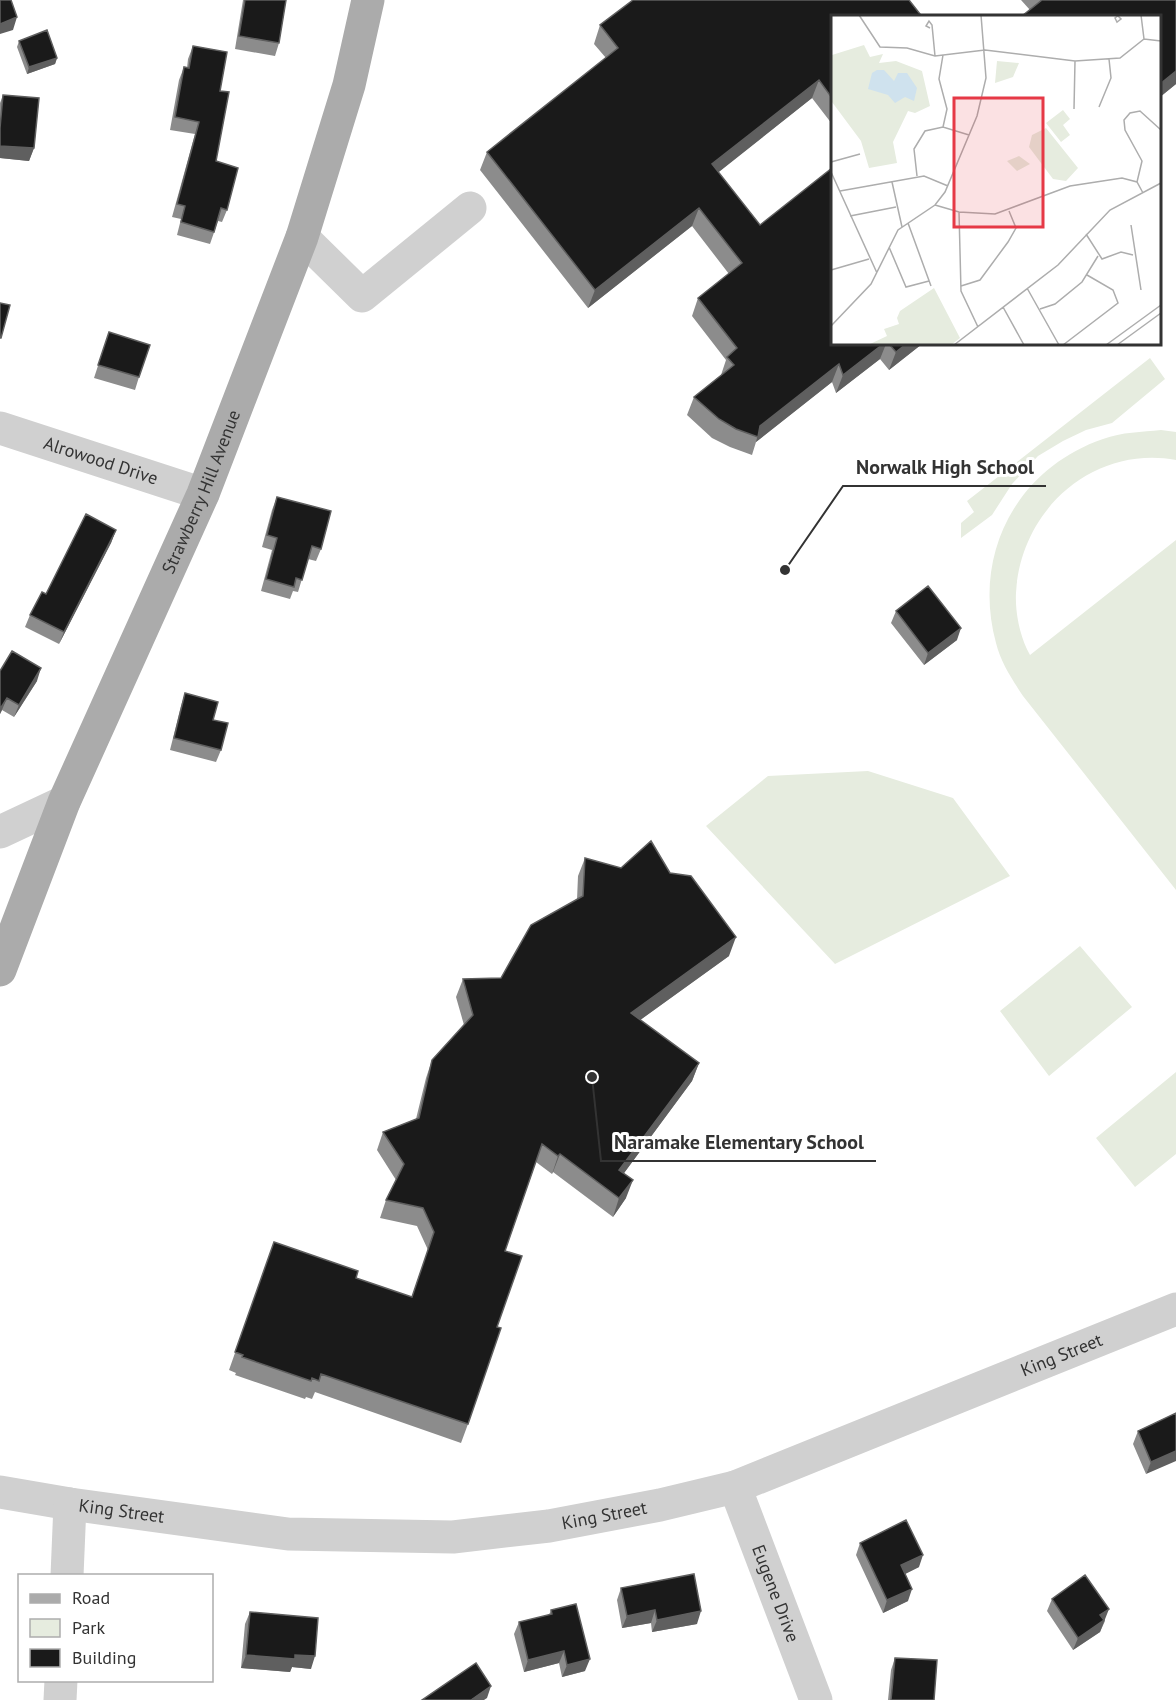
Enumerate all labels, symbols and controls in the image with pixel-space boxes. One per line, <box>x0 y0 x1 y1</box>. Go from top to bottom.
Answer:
inset map <box>831 15 1161 345</box>
street label: Strawberry Hill Avenue <box>156 407 245 577</box>
street label: Alrowood Drive <box>41 431 161 490</box>
callout: Norwalk High School <box>843 448 1046 486</box>
text: Norwalk High School <box>856 454 1034 480</box>
callout: Naramake Elementary School <box>601 1123 876 1161</box>
text: Naramake Elementary School <box>614 1129 864 1155</box>
street label: King Street <box>1017 1328 1106 1382</box>
street label: King Street <box>77 1493 166 1528</box>
street label: King Street <box>560 1496 649 1534</box>
street label: Eugene Drive <box>747 1541 805 1645</box>
legend <box>18 1574 213 1682</box>
text: Road <box>72 1586 110 1609</box>
text: Park <box>72 1616 105 1639</box>
text: Building <box>72 1646 136 1669</box>

